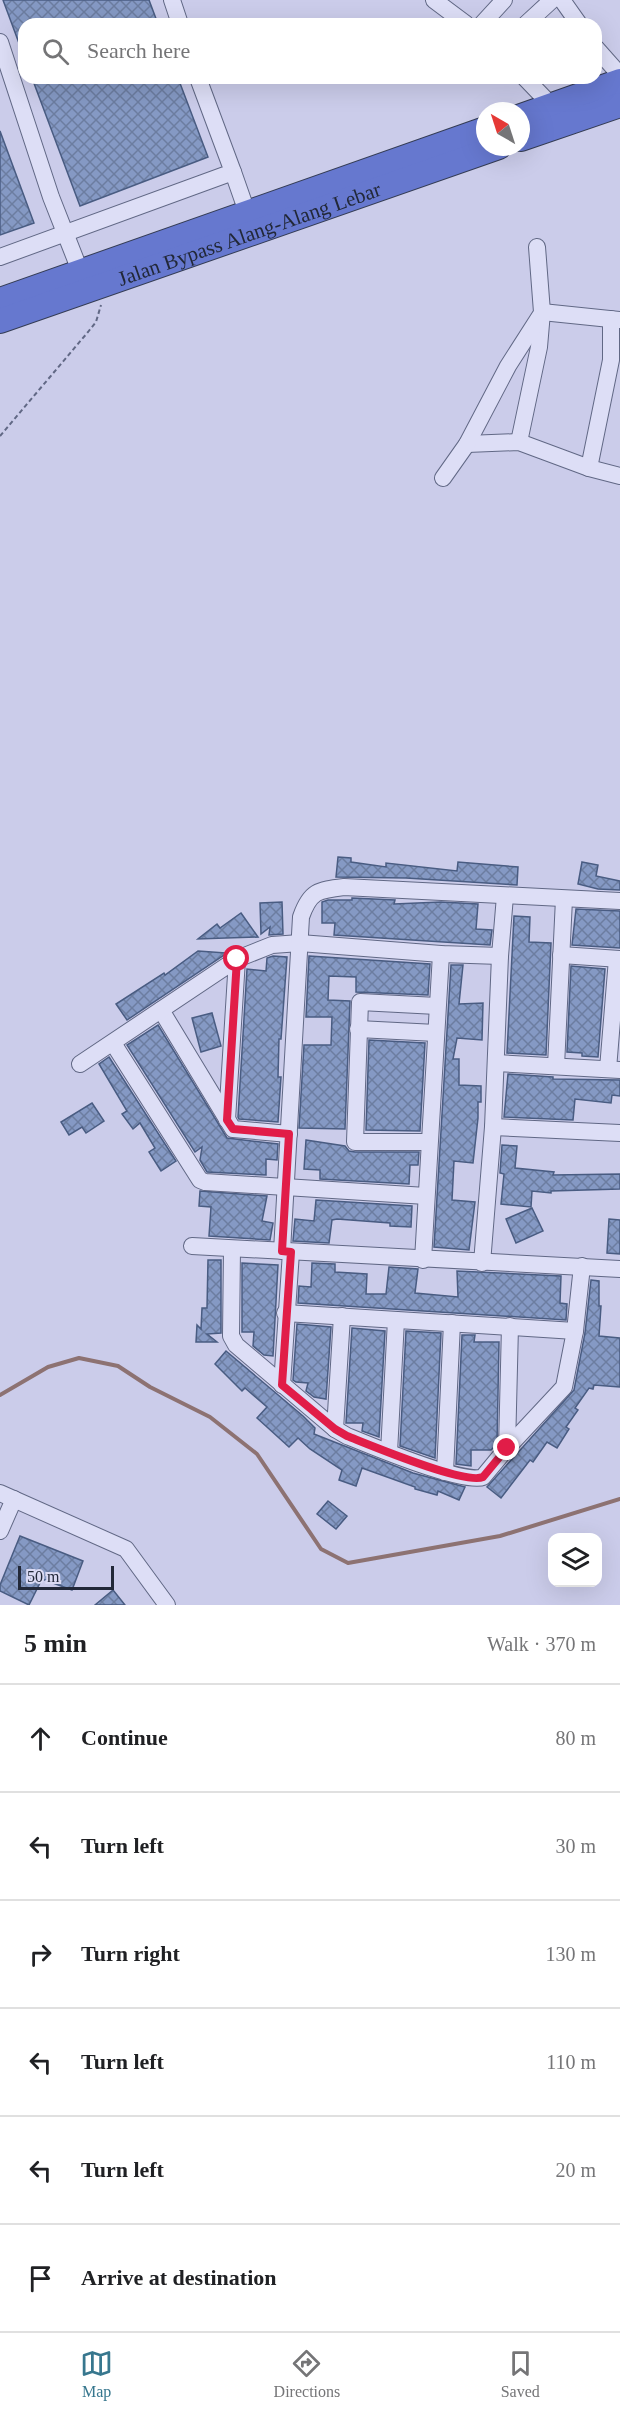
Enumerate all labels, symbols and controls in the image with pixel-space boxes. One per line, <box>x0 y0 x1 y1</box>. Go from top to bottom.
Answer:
search box <box>18 18 602 84</box>
icon: search <box>39 35 72 68</box>
text: Search here <box>87 38 190 63</box>
north arrow <box>476 102 530 156</box>
street label: Jalan Bypass Alang-Alang Lebar <box>114 177 384 291</box>
route start <box>223 945 249 971</box>
route end <box>493 1434 519 1460</box>
map controls <box>548 1533 602 1587</box>
button: layers <box>548 1533 602 1587</box>
scale bar <box>18 1563 114 1590</box>
text: 50 m <box>27 1568 59 1585</box>
text: 5 min <box>24 1629 87 1658</box>
text: Walk · 370 m <box>487 1633 596 1655</box>
icon: ahead <box>24 1722 57 1755</box>
text: Continue <box>81 1725 168 1750</box>
text: 80 m <box>555 1727 596 1749</box>
icon: left <box>24 1830 57 1863</box>
text: Turn left <box>81 1833 164 1858</box>
text: 30 m <box>555 1835 596 1857</box>
icon: right <box>24 1938 57 1971</box>
text: Turn right <box>81 1941 180 1966</box>
text: 130 m <box>545 1943 596 1965</box>
icon: left <box>24 2046 57 2079</box>
text: Turn left <box>81 2049 164 2074</box>
text: 110 m <box>546 2051 596 2073</box>
icon: left <box>24 2154 57 2187</box>
text: Turn left <box>81 2157 164 2182</box>
text: 20 m <box>555 2159 596 2181</box>
icon: arrive <box>24 2262 57 2295</box>
text: Arrive at destination <box>81 2265 277 2290</box>
tab: Map <box>80 2347 113 2401</box>
tab: Directions <box>274 2347 340 2401</box>
tab: Saved <box>501 2347 540 2401</box>

